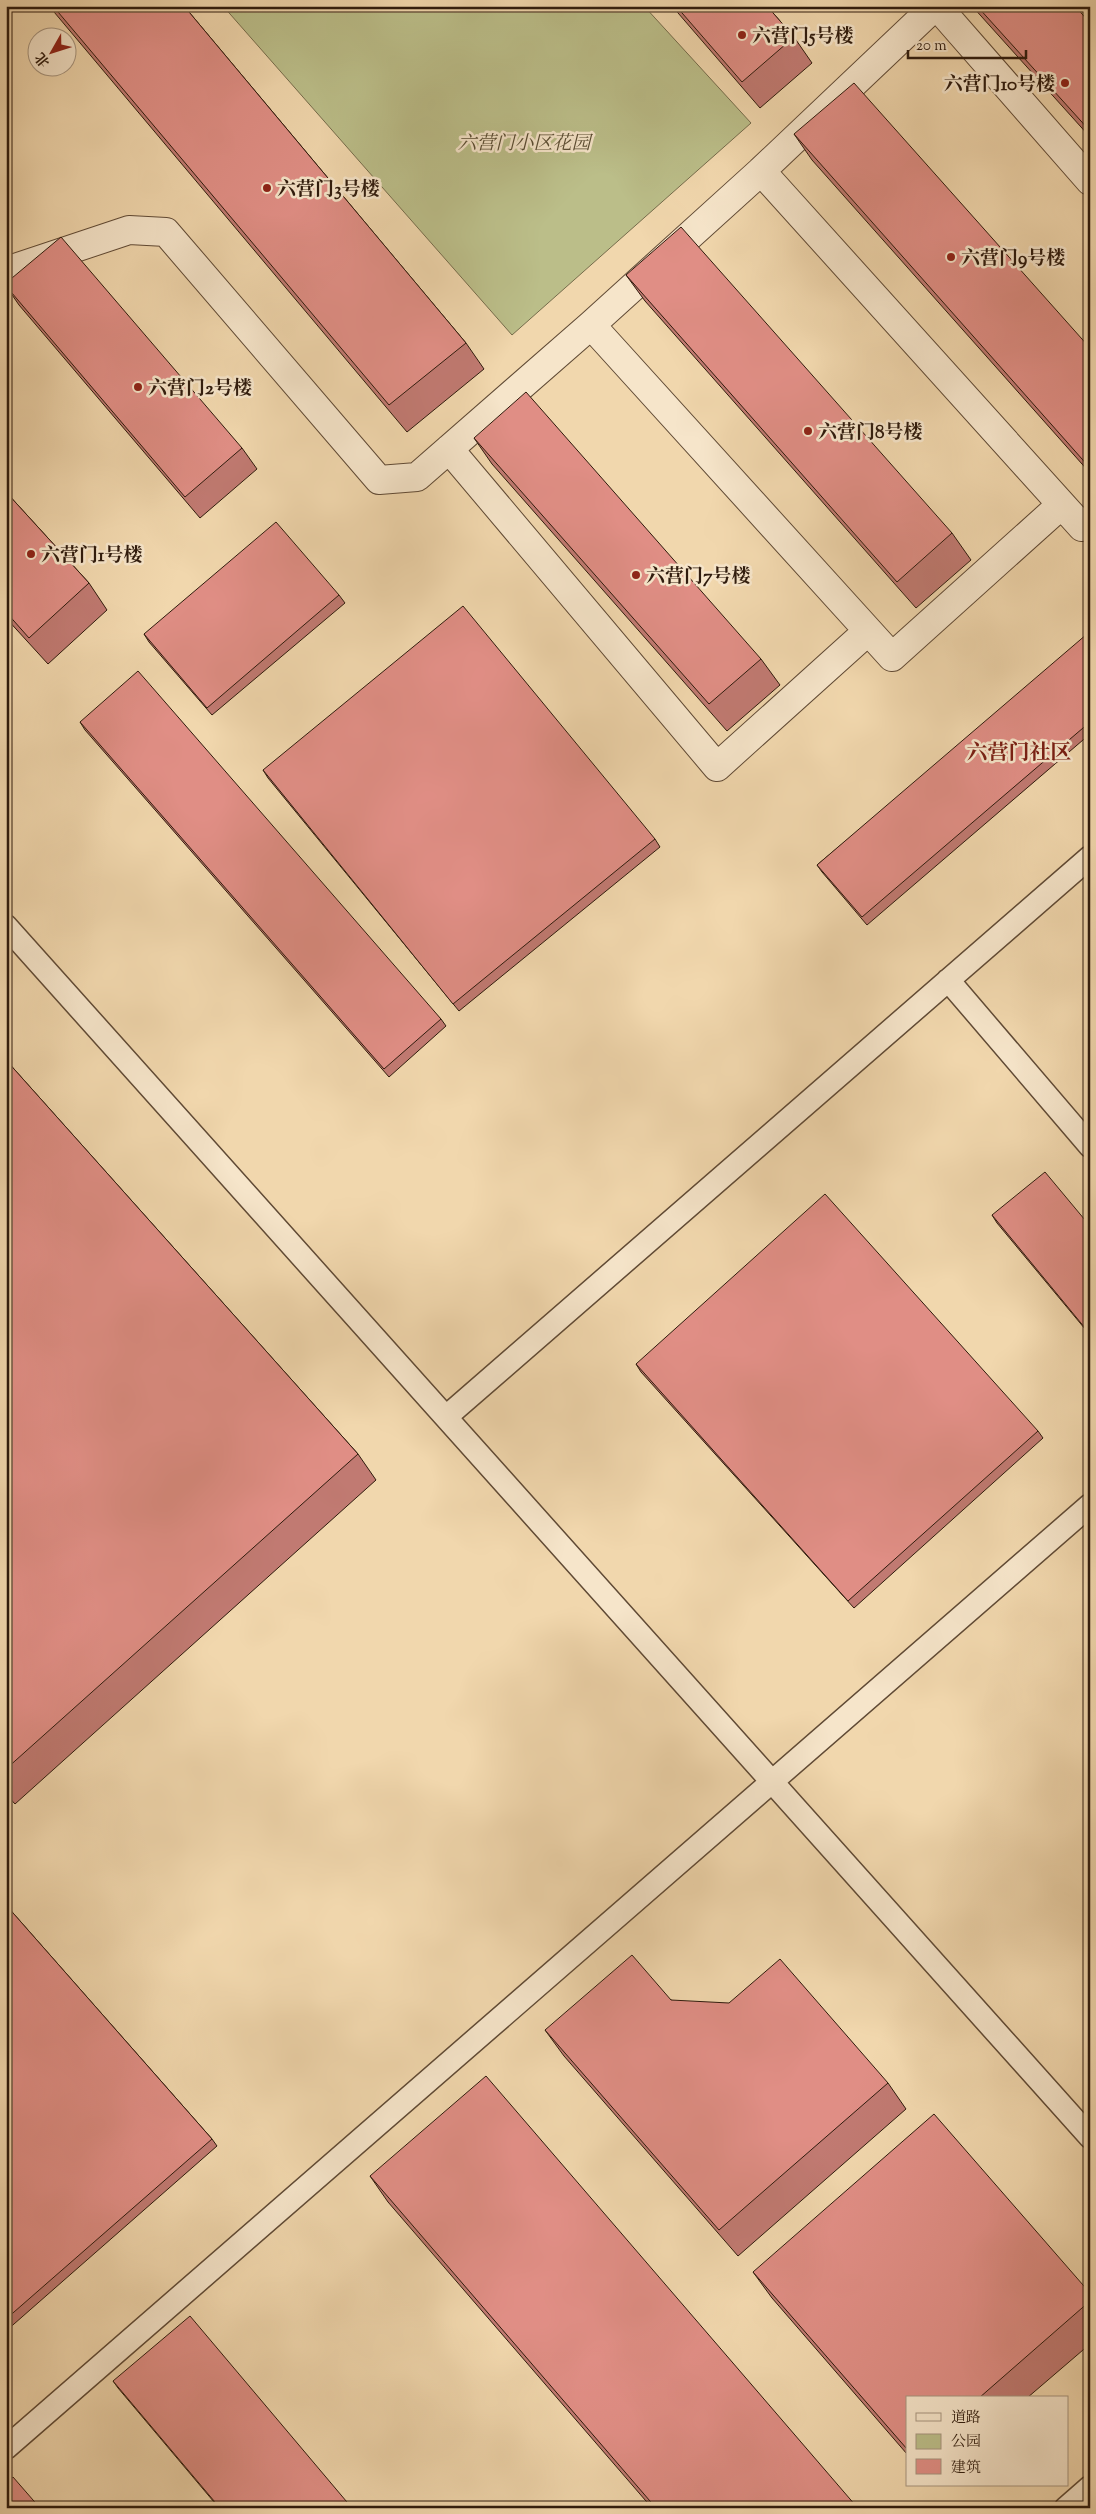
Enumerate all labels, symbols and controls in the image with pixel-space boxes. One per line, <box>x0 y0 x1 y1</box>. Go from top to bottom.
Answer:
place label: 六营门5号楼 <box>752 24 854 51</box>
north arrow <box>28 28 78 78</box>
scale bar <box>908 28 1026 60</box>
marker: 六营门5号楼 <box>736 29 748 41</box>
text: 20 m <box>916 36 947 57</box>
text: 北 <box>31 47 56 71</box>
place label: 六营门10号楼 <box>944 72 1055 99</box>
marker: 六营门10号楼 <box>1059 77 1071 89</box>
park label: 六营门小区花园 <box>457 131 593 158</box>
place label: 六营门3号楼 <box>277 177 380 204</box>
marker: 六营门3号楼 <box>261 182 273 194</box>
place label: 六营门9号楼 <box>961 246 1065 273</box>
marker: 六营门9号楼 <box>945 251 957 263</box>
place label: 六营门2号楼 <box>148 376 252 403</box>
marker: 六营门2号楼 <box>132 381 144 393</box>
place label: 六营门8号楼 <box>818 420 923 447</box>
marker: 六营门8号楼 <box>802 425 814 437</box>
place label: 六营门1号楼 <box>41 543 142 570</box>
marker: 六营门1号楼 <box>25 548 37 560</box>
place label: 六营门7号楼 <box>646 564 751 591</box>
marker: 六营门7号楼 <box>630 569 642 581</box>
district label: 六营门社区 <box>967 739 1072 769</box>
legend <box>906 2396 1068 2486</box>
text: 道路 <box>951 2408 981 2429</box>
text: 公园 <box>951 2432 981 2453</box>
text: 建筑 <box>951 2458 981 2479</box>

